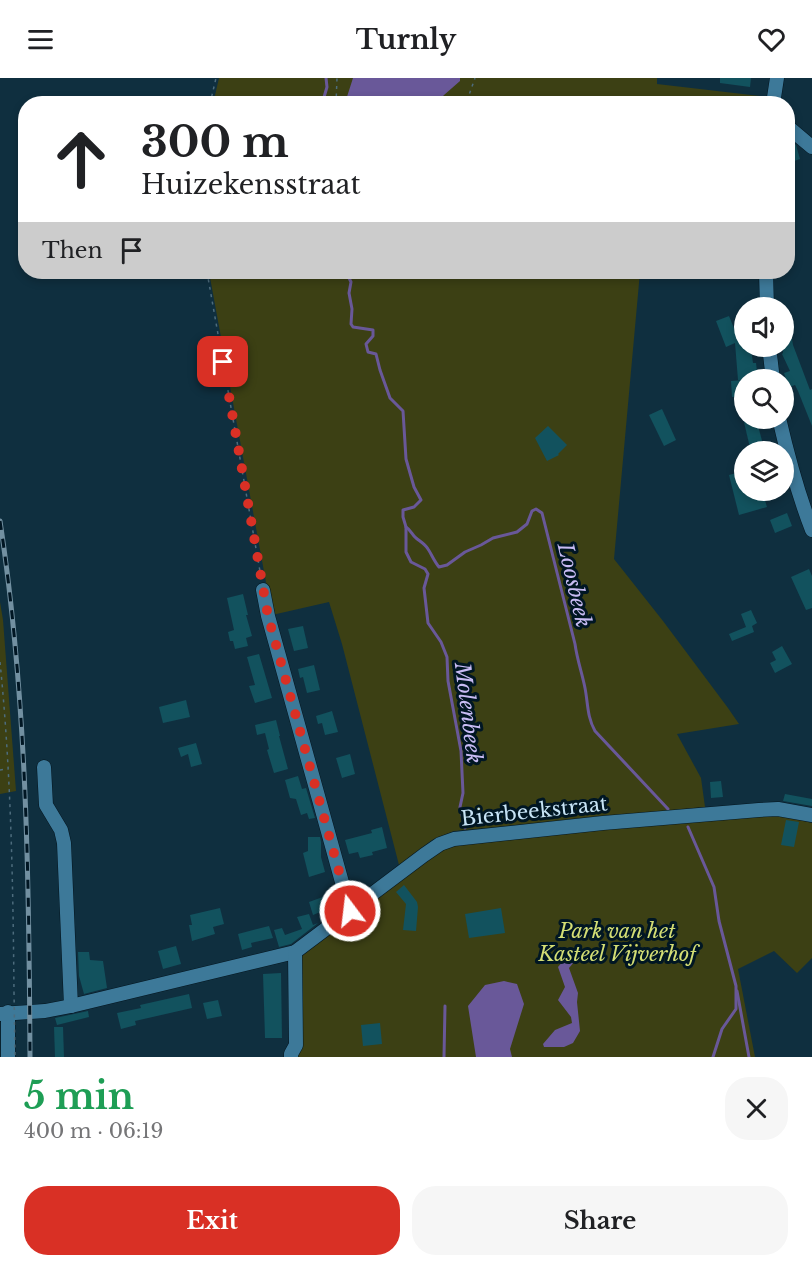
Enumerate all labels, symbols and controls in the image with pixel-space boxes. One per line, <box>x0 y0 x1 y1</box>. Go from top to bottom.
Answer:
icon: menu <box>24 23 57 56</box>
text: Turnly <box>356 23 456 56</box>
icon: heart <box>755 23 788 56</box>
text: 300 m <box>141 116 289 168</box>
icon: ahead <box>42 120 120 198</box>
text: Huizekensstraat <box>141 168 361 201</box>
icon: arrive <box>115 234 148 267</box>
text: Then <box>42 237 103 264</box>
map controls <box>734 297 794 501</box>
button: sound <box>734 297 794 357</box>
pin <box>197 336 248 387</box>
icon: arrive <box>206 345 239 378</box>
button: search <box>734 369 794 429</box>
button: layers <box>734 441 794 501</box>
water label: Loosbeek <box>551 539 596 630</box>
water label: Molenbeek <box>449 660 487 765</box>
street label: Bierbeekstraat <box>459 791 609 831</box>
position arrow <box>318 879 382 943</box>
park label: Park van het Kasteel Vijverhof <box>537 919 700 966</box>
text: 5 min <box>24 1074 134 1119</box>
button: close <box>725 1077 788 1140</box>
text: 400 m · 06:19 <box>24 1119 163 1143</box>
button: Exit <box>24 1186 400 1255</box>
button: Share <box>412 1186 788 1255</box>

